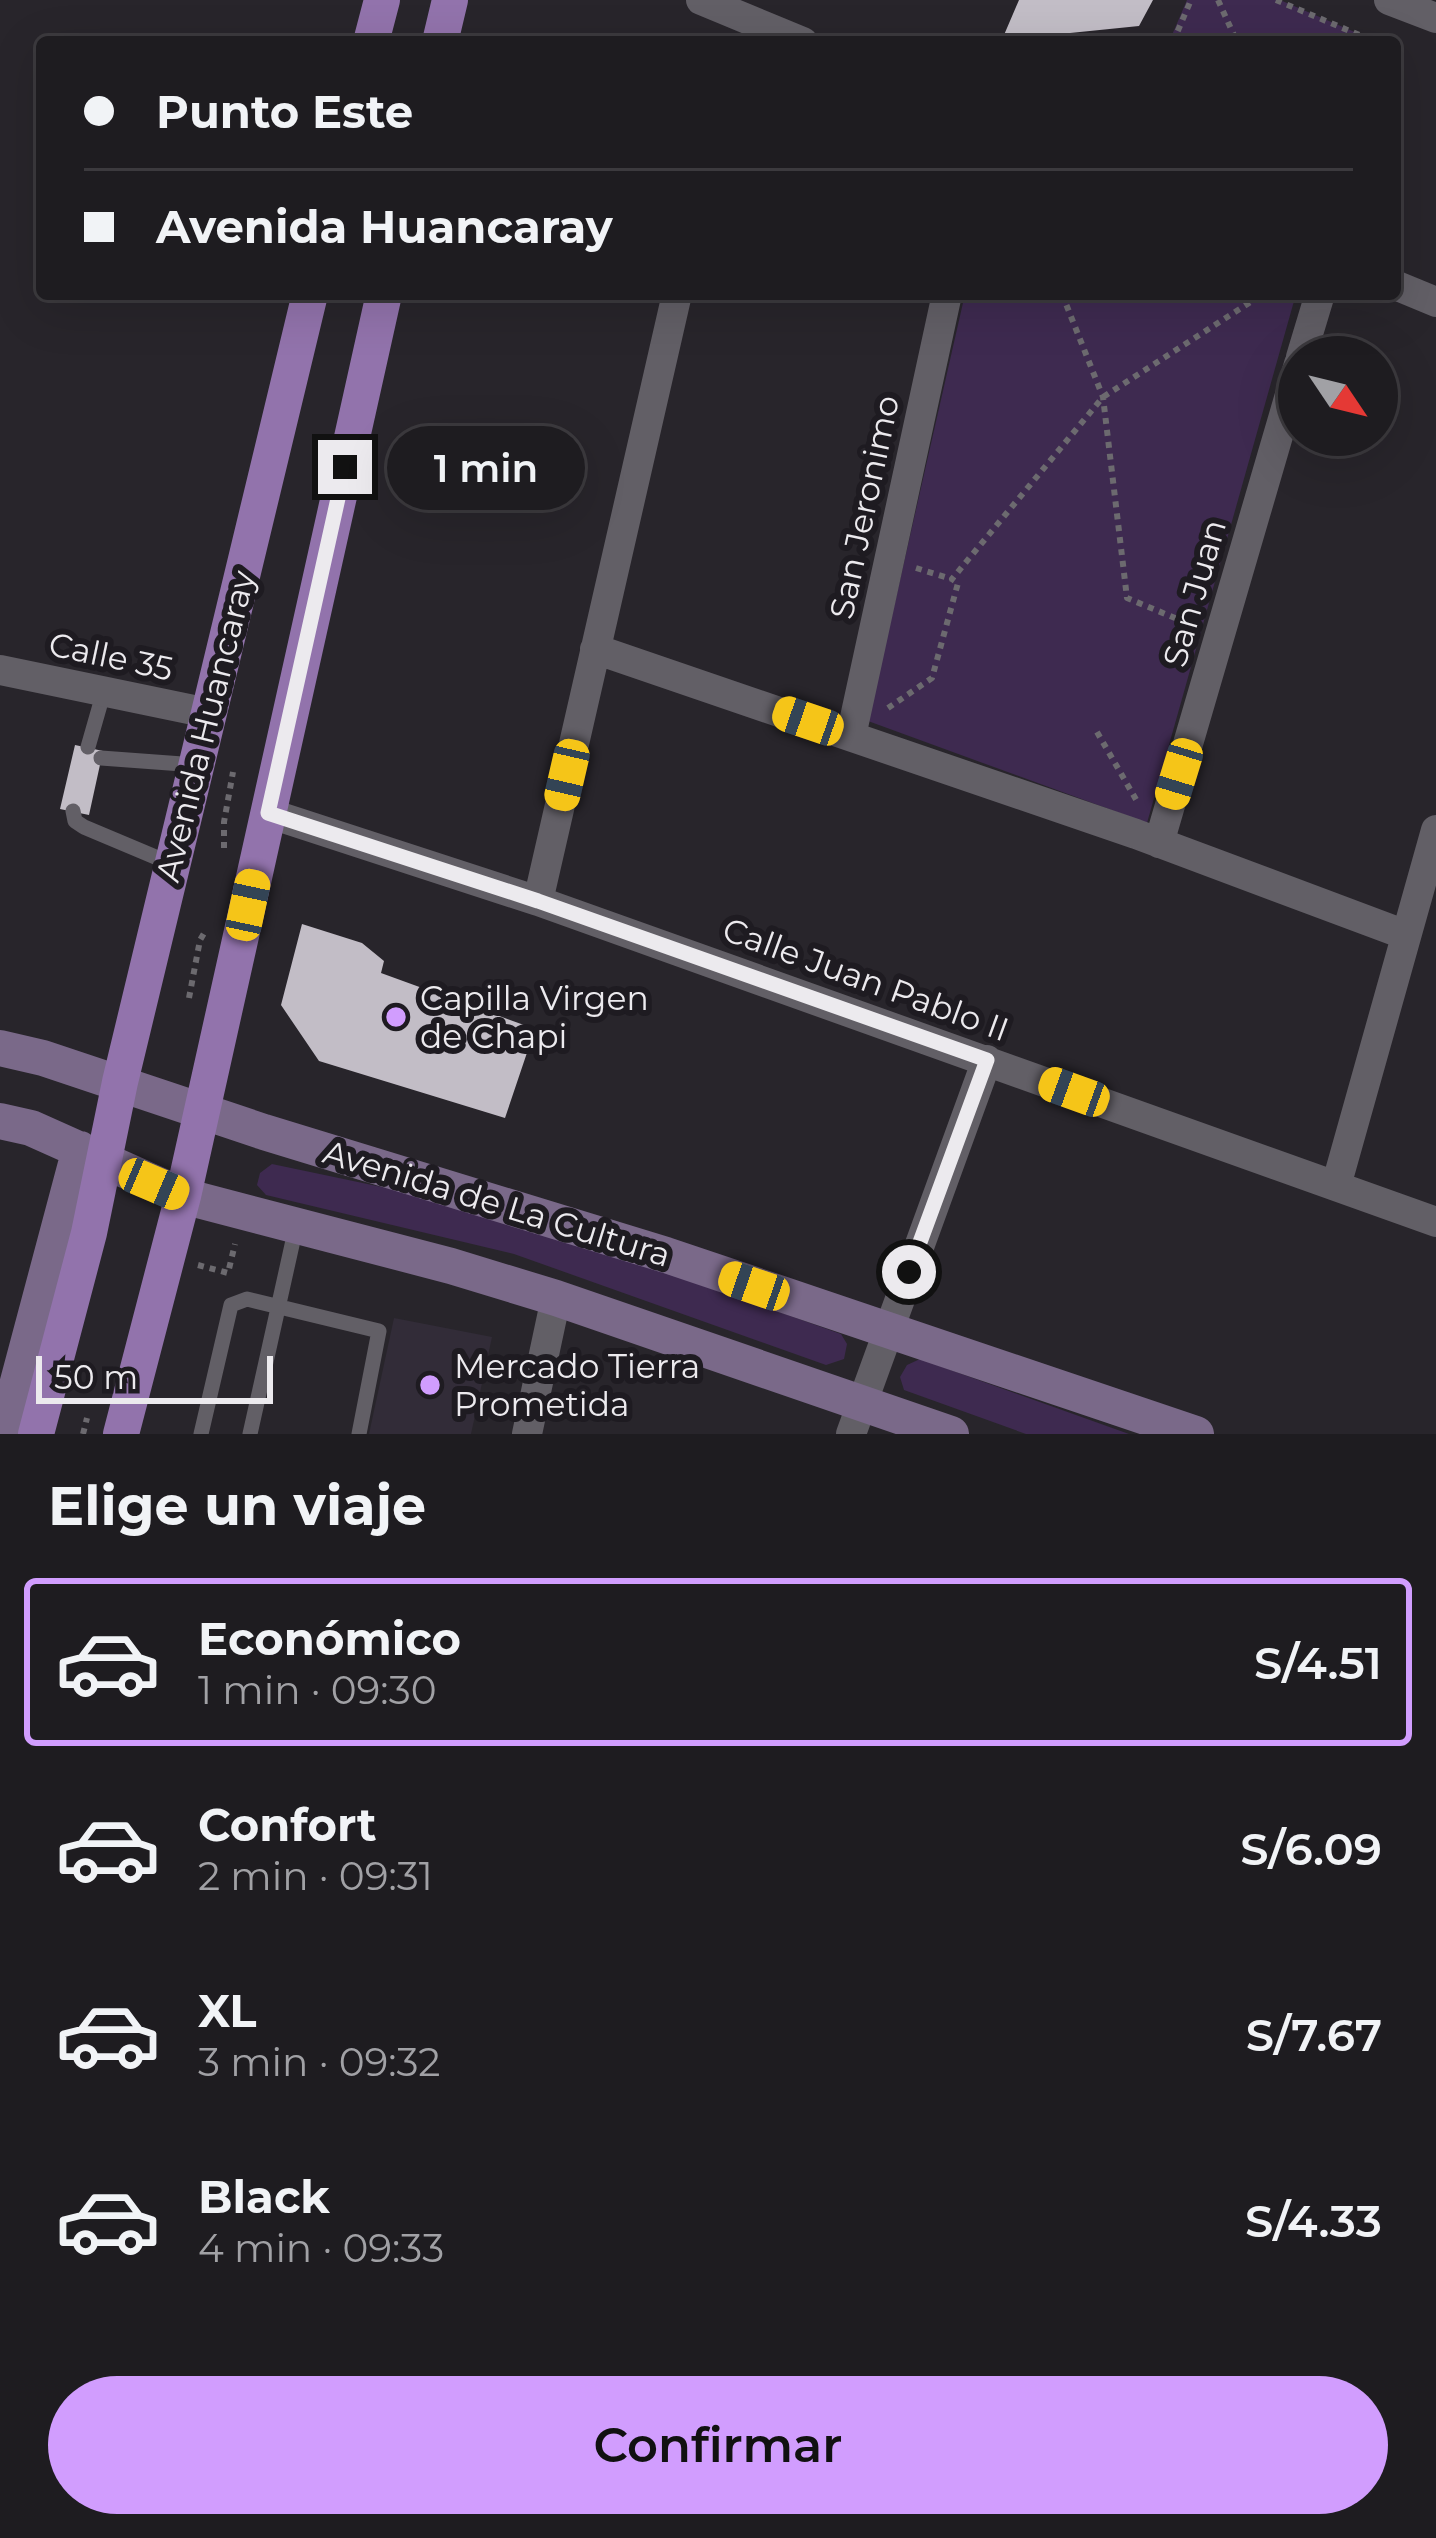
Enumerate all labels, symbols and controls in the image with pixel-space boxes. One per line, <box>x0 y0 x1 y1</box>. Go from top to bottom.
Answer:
text: Punto Este <box>156 84 413 139</box>
text: Avenida Huancaray <box>156 199 613 254</box>
north arrow <box>1278 336 1398 456</box>
map controls <box>1278 336 1398 456</box>
street label: San Jeronimo <box>821 392 907 622</box>
callout: 1 min <box>387 425 585 509</box>
route end <box>318 440 372 494</box>
text: 1 min <box>434 444 538 492</box>
street label: San Juan <box>1154 515 1234 671</box>
street label: Avenida Huancaray <box>147 566 263 886</box>
street label: Calle 35 <box>45 623 177 689</box>
car <box>768 692 848 750</box>
car <box>1151 734 1207 814</box>
car <box>541 736 593 814</box>
car <box>223 866 273 944</box>
street label: Calle Juan Pablo II <box>718 909 1014 1049</box>
place label: Capilla Virgen de Chapi <box>420 978 649 1056</box>
marker: Capilla Virgen de Chapi <box>383 1004 409 1030</box>
car <box>1034 1063 1114 1121</box>
street label: Avenida de La Cultura <box>319 1131 675 1275</box>
car <box>114 1153 194 1215</box>
route start <box>882 1245 936 1299</box>
car <box>714 1257 794 1315</box>
place label: Mercado Tierra Prometida <box>454 1346 700 1424</box>
scale bar <box>36 1350 273 1403</box>
text: 50 m <box>54 1357 138 1397</box>
marker: Mercado Tierra Prometida <box>417 1372 443 1398</box>
text: Elige un viaje <box>48 1473 426 1539</box>
icon: car <box>54 1608 162 1716</box>
text: Económico <box>198 1611 461 1666</box>
text: S/4.51 <box>1254 1635 1382 1690</box>
text: 1 min · 09:30 <box>198 1666 436 1714</box>
icon: car <box>54 1794 162 1902</box>
text: Confort <box>198 1797 377 1852</box>
text: S/6.09 <box>1240 1821 1382 1876</box>
text: 2 min · 09:31 <box>198 1852 433 1900</box>
icon: car <box>54 1980 162 2088</box>
text: XL <box>198 1983 256 2038</box>
text: S/7.67 <box>1246 2007 1382 2062</box>
text: 3 min · 09:32 <box>198 2038 441 2086</box>
icon: car <box>54 2166 162 2274</box>
text: Black <box>198 2169 330 2224</box>
text: S/4.33 <box>1245 2193 1382 2248</box>
text: 4 min · 09:33 <box>198 2224 444 2272</box>
button: Confirmar <box>48 2376 1388 2514</box>

